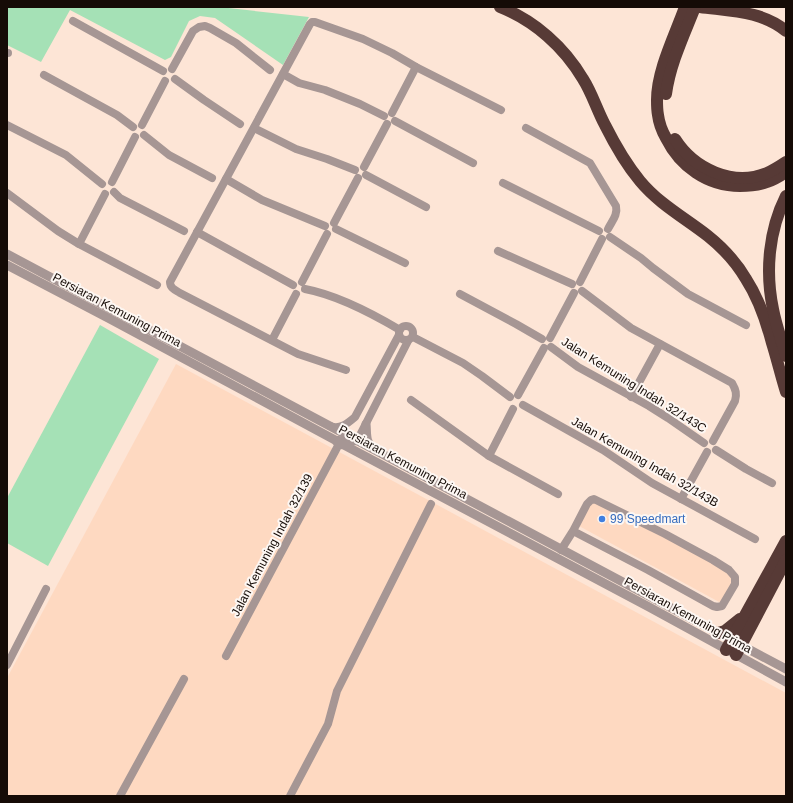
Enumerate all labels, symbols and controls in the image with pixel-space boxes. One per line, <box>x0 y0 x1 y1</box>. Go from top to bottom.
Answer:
street label: Persiaran Kemuning Prima <box>50 270 184 350</box>
street label: Jalan Kemuning Indah 32/143C <box>559 335 709 436</box>
street label: Jalan Kemuning Indah 32/143B <box>569 414 721 510</box>
street label: Persiaran Kemuning Prima <box>336 422 470 502</box>
street label: Jalan Kemuning Indah 32/139 <box>228 471 316 619</box>
place label: 99 Speedmart <box>610 512 686 526</box>
marker: 99 Speedmart <box>597 514 607 524</box>
street label: Persiaran Kemuning Prima <box>622 574 754 656</box>

